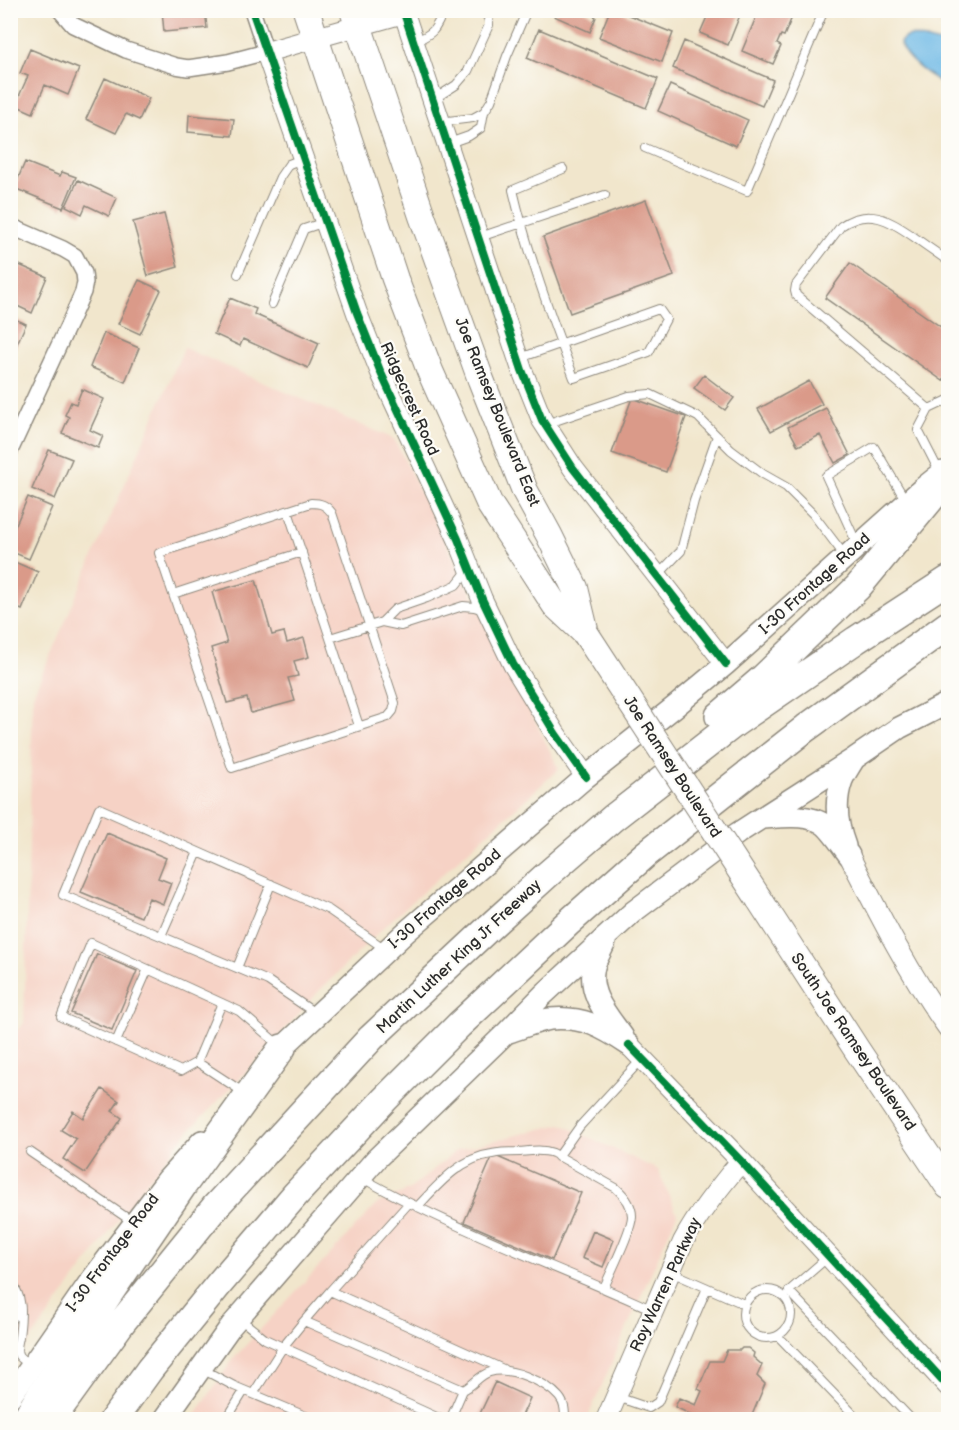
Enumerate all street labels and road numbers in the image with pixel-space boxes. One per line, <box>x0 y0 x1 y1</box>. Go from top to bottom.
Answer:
street label: Joe Ramsey Boulevard East <box>450 315 544 509</box>
street label: Ridgecrest Road <box>375 339 443 459</box>
street label: I-30 Frontage Road <box>756 529 874 639</box>
street label: Joe Ramsey Boulevard <box>619 693 725 841</box>
street label: I-30 Frontage Road <box>385 845 505 953</box>
street label: Martin Luther King Jr Freeway <box>373 875 546 1038</box>
street label: South Joe Ramsey Boulevard <box>786 950 920 1134</box>
street label: I-30 Frontage Road <box>62 1190 164 1316</box>
street label: Roy Warren Parkway <box>627 1214 706 1355</box>

